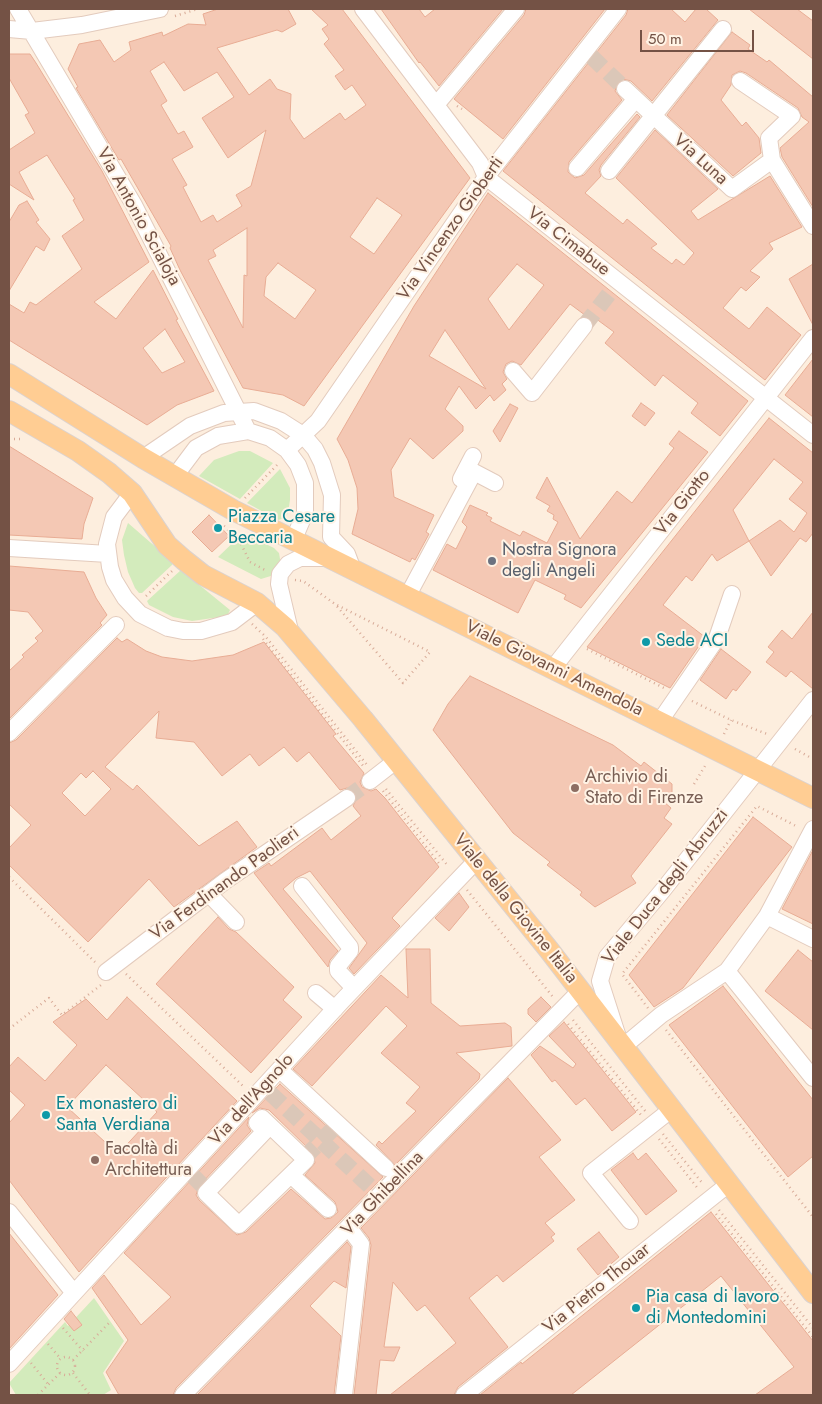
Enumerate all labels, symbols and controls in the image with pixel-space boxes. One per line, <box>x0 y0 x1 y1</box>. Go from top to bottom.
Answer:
scale bar <box>642 20 756 52</box>
text: 50 m <box>648 28 682 50</box>
street label: Via Luna <box>668 130 732 190</box>
street label: Via Antonio Scialoja <box>91 144 185 290</box>
street label: Via Vincenzo Gioberti <box>393 153 509 305</box>
street label: Via Cimabue <box>522 203 614 281</box>
street label: Via Giotto <box>651 466 715 540</box>
place label: Piazza Cesare Beccaria <box>228 507 335 550</box>
marker: Piazza Cesare Beccaria <box>212 522 224 534</box>
place label: Nostra Signora degli Angeli <box>502 540 616 582</box>
marker: Nostra Signora degli Angeli <box>486 555 498 567</box>
street label: Viale Giovanni Amendola <box>461 616 647 722</box>
place label: Sede ACI <box>656 631 728 653</box>
marker: Sede ACI <box>640 636 652 648</box>
place label: Archivio di Stato di Firenze <box>585 767 703 810</box>
marker: Archivio di Stato di Firenze <box>569 782 581 794</box>
street label: Viale Duca degli Abruzzi <box>598 805 734 969</box>
street label: Via Ferdinando Paolieri <box>146 823 304 945</box>
street label: Viale della Giovine Italia <box>448 830 582 988</box>
street label: Via dell'Agnolo <box>205 1050 299 1150</box>
place label: Ex monastero di Santa Verdiana <box>56 1094 178 1136</box>
marker: Ex monastero di Santa Verdiana <box>40 1109 52 1121</box>
place label: Facoltà di Architettura <box>105 1139 192 1182</box>
street label: Via Ghibellina <box>337 1147 429 1241</box>
marker: Facoltà di Architettura <box>89 1154 101 1166</box>
street label: Via Pietro Thouar <box>539 1239 655 1339</box>
place label: Pia casa di lavoro di Montedomini <box>646 1287 779 1330</box>
marker: Pia casa di lavoro di Montedomini <box>630 1302 642 1314</box>

